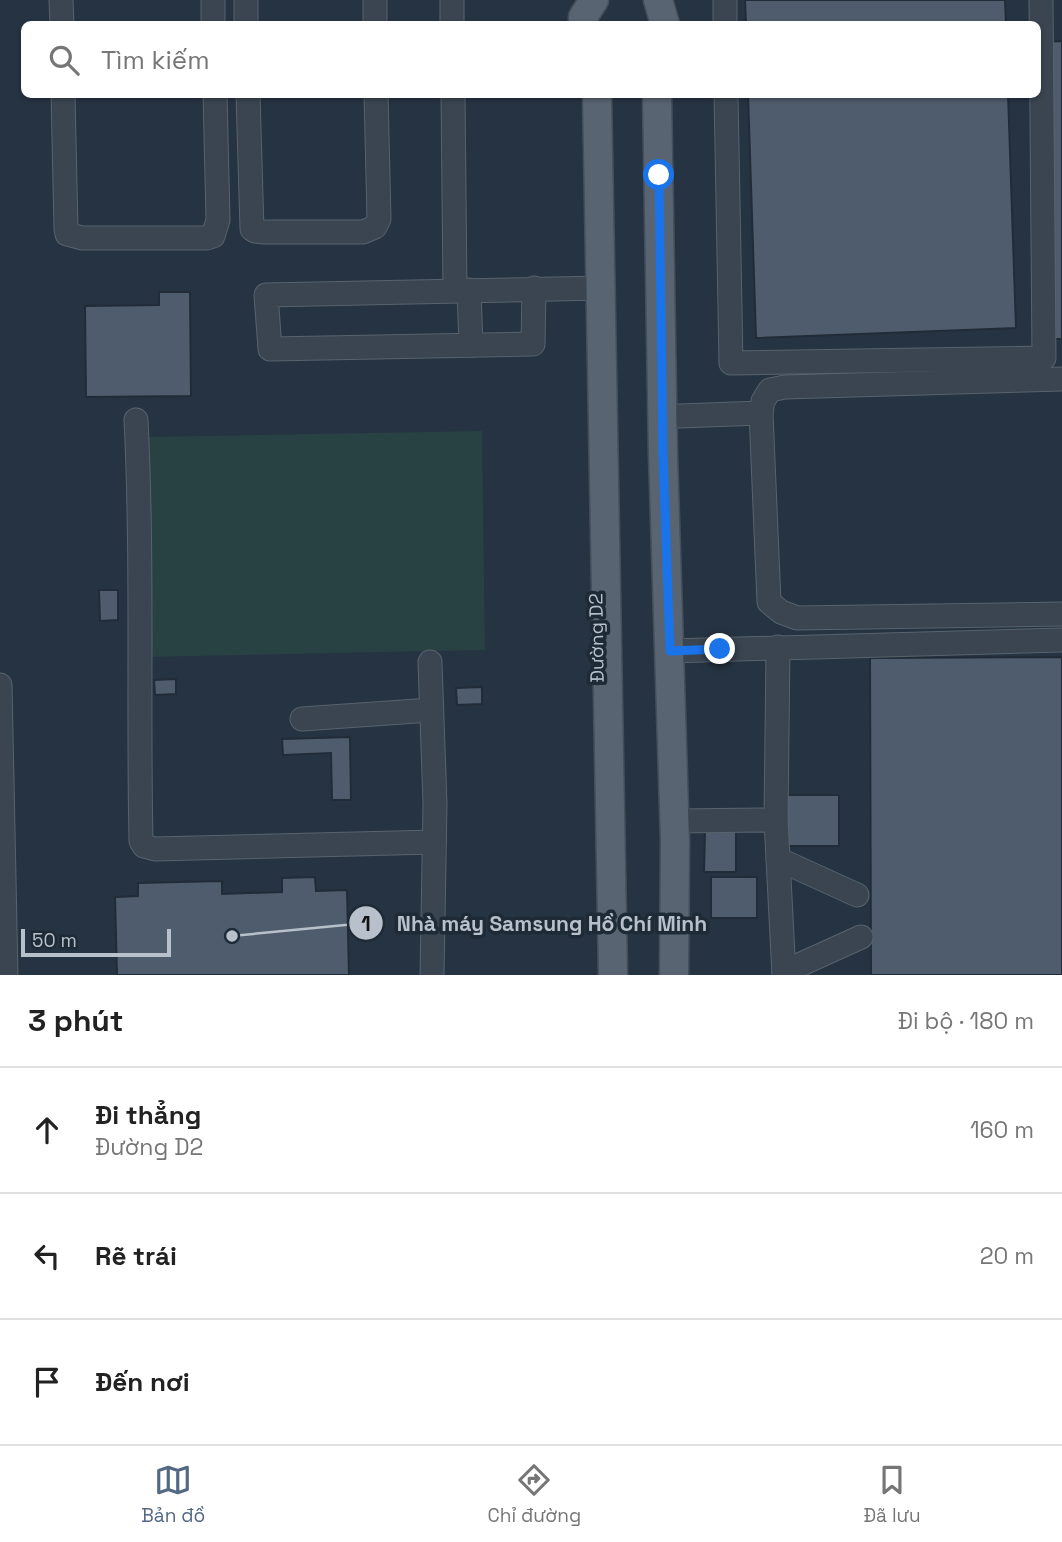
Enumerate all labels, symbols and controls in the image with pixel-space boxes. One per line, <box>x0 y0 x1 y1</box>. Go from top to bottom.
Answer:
search box <box>21 21 1041 98</box>
icon: search <box>45 41 83 79</box>
text: Tìm kiếm <box>101 43 210 77</box>
route start <box>643 159 674 190</box>
street label: Đường D2 <box>583 593 610 683</box>
route end <box>704 633 735 664</box>
callout: Nhà máy Samsung Hồ Chí Minh <box>348 902 721 944</box>
text: 1 <box>361 910 371 937</box>
text: Nhà máy Samsung Hồ Chí Minh <box>397 910 707 937</box>
scale bar <box>21 926 172 958</box>
text: 50 m <box>32 928 77 953</box>
text: 3 phút <box>28 1001 123 1040</box>
text: Đi bộ · 180 m <box>898 1006 1034 1036</box>
text: Đi thẳng <box>95 1098 201 1132</box>
icon: ahead <box>28 1111 66 1149</box>
text: 160 m <box>970 1115 1034 1145</box>
text: Đường D2 <box>95 1132 203 1162</box>
icon: left <box>28 1237 66 1275</box>
text: Rẽ trái <box>95 1239 177 1273</box>
text: 20 m <box>980 1241 1034 1271</box>
icon: arrive <box>28 1363 66 1401</box>
text: Đến nơi <box>95 1365 190 1399</box>
tab: Bản đồ <box>141 1461 205 1528</box>
tab: Chỉ đường <box>488 1461 581 1528</box>
tab: Đã lưu <box>863 1461 921 1528</box>

